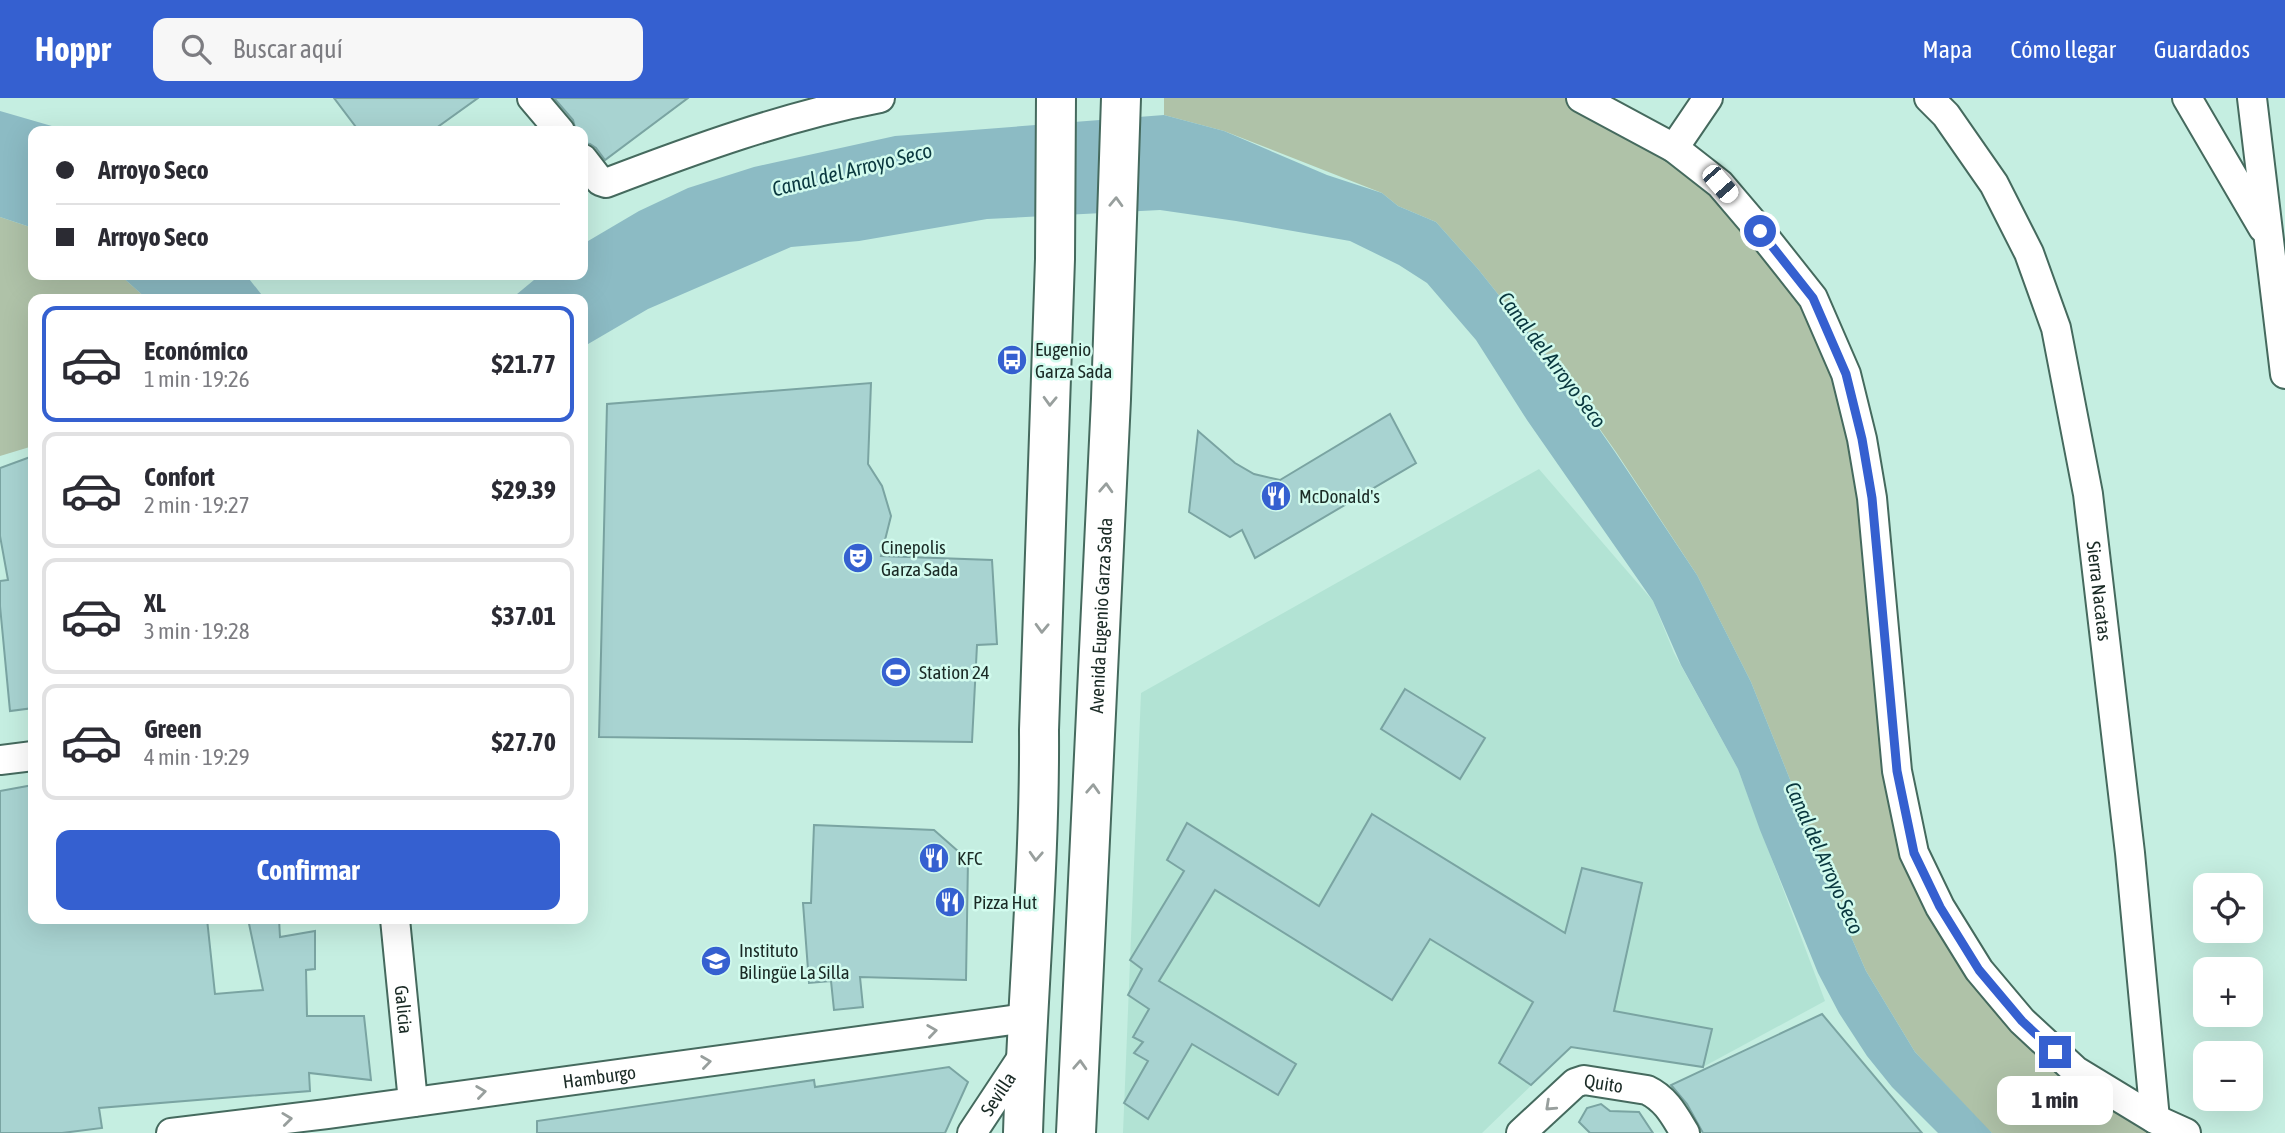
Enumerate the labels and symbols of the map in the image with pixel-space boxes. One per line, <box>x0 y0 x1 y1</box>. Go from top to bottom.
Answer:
water label: Canal del Arroyo Seco <box>769 138 934 201</box>
car <box>1699 161 1742 207</box>
one-way arrow <box>1109 196 1124 207</box>
route start <box>1744 215 1776 247</box>
water label: Canal del Arroyo Seco <box>1494 287 1612 432</box>
place label: Eugenio Garza Sada <box>1035 338 1112 382</box>
bus stop icon: Eugenio Garza Sada <box>995 343 1029 377</box>
one-way arrow <box>1042 396 1057 407</box>
restaurant icon: McDonald's <box>1259 479 1293 513</box>
one-way arrow <box>1099 482 1114 493</box>
place label: McDonald's <box>1299 485 1380 507</box>
street label: Avenida Eugenio Garza Sada <box>1085 517 1116 714</box>
place label: Cinepolis Garza Sada <box>881 536 958 580</box>
street label: Sierra Nacatas <box>2083 540 2116 642</box>
theatre icon: Cinepolis Garza Sada <box>841 541 875 575</box>
one-way arrow <box>1034 623 1050 634</box>
sports icon: Station 24 <box>879 655 913 689</box>
place label: Station 24 <box>919 661 990 683</box>
water label: Canal del Arroyo Seco <box>1781 778 1869 938</box>
one-way arrow <box>1085 783 1100 794</box>
restaurant icon: KFC <box>917 841 951 875</box>
place label: KFC <box>957 847 983 869</box>
one-way arrow <box>1029 850 1044 861</box>
restaurant icon: Pizza Hut <box>933 885 967 919</box>
place label: Pizza Hut <box>973 891 1037 913</box>
place label: Instituto Bilingüe La Silla <box>739 939 850 983</box>
school or university icon: Instituto Bilingüe La Silla <box>699 944 733 978</box>
street label: Galicia <box>391 984 417 1035</box>
one-way arrow <box>926 1024 938 1039</box>
route end <box>2039 1036 2071 1068</box>
one-way arrow <box>700 1055 712 1070</box>
one-way arrow <box>1072 1059 1087 1070</box>
street label: Hamburgo <box>561 1061 637 1093</box>
street label: Sevilla <box>976 1068 1020 1120</box>
street label: Quito <box>1583 1069 1625 1097</box>
callout: 1 min <box>1997 1076 2113 1126</box>
one-way arrow <box>475 1085 487 1100</box>
one-way arrow <box>1545 1098 1558 1110</box>
one-way arrow <box>281 1111 293 1126</box>

